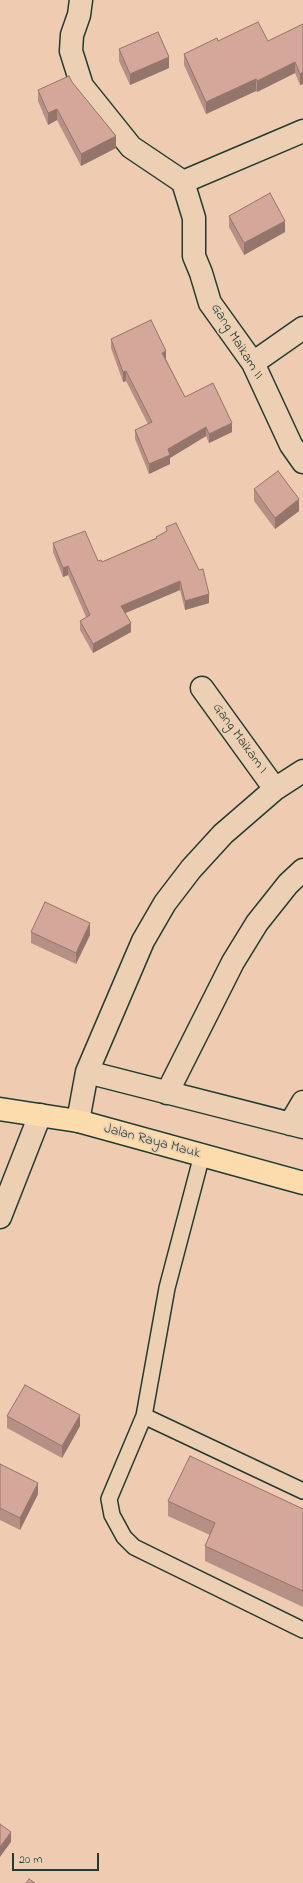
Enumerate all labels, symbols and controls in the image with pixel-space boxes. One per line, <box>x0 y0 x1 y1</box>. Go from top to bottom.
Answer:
street label: Gang Maikam II <box>206 301 266 383</box>
street label: Gang Maikam I <box>208 701 270 777</box>
street label: Jalan Raya Mauk <box>102 1121 202 1163</box>
scale bar <box>14 1845 101 1871</box>
text: 20 m <box>19 1851 42 1869</box>

